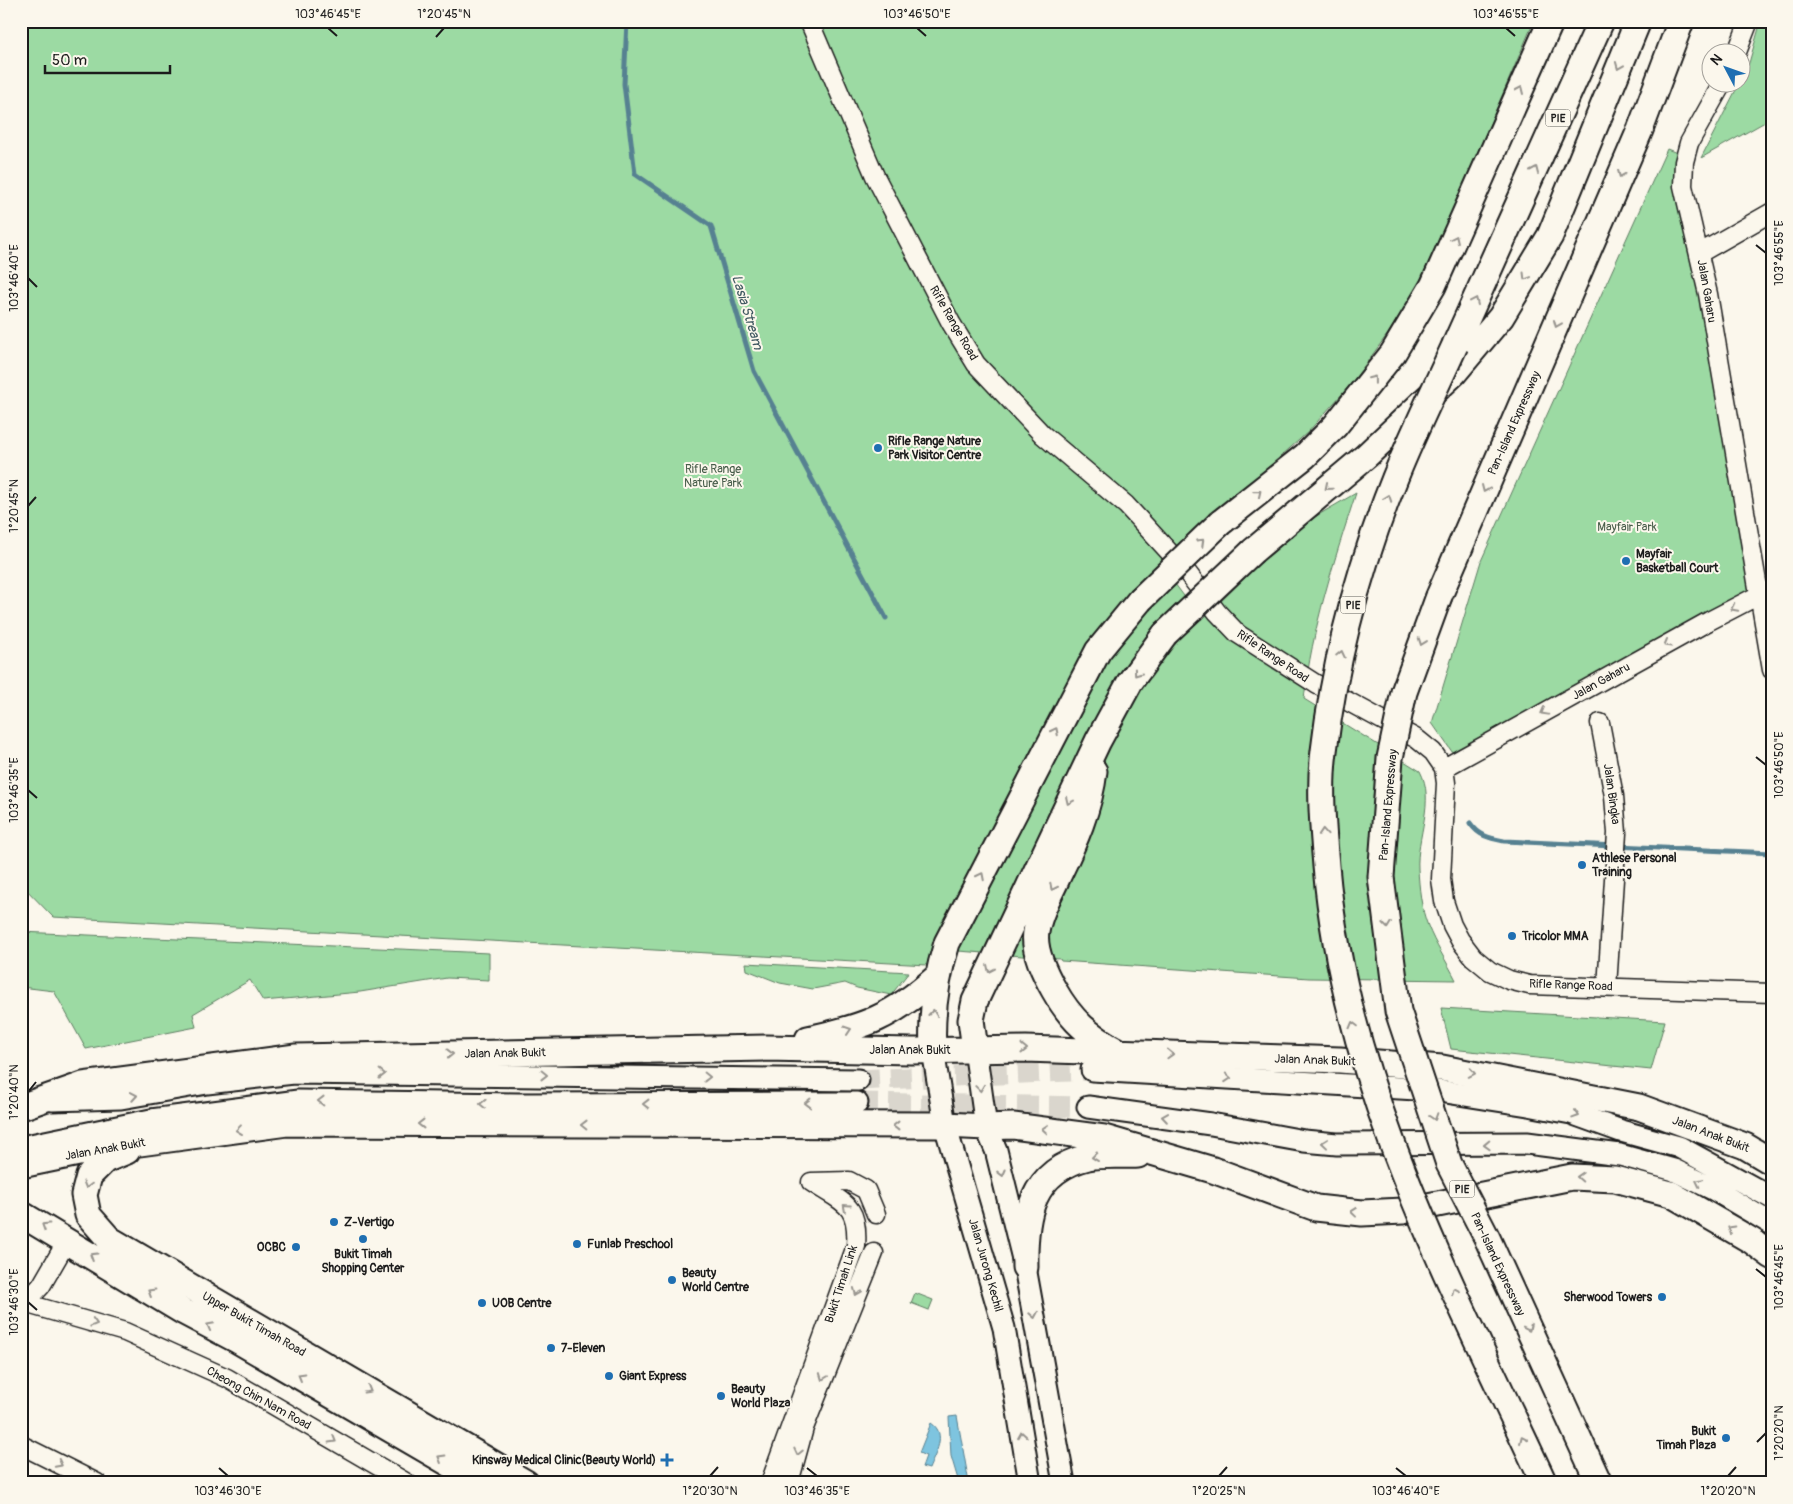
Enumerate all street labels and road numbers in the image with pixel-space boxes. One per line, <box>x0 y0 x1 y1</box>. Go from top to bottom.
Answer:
road number: PIE <box>1546 110 1570 126</box>
street label: Jalan Gaharu <box>1694 258 1719 324</box>
street label: Rifle Range Road <box>926 283 981 363</box>
street label: Pan-Island Expressway <box>1485 369 1544 477</box>
road number: PIE <box>1340 596 1366 614</box>
street label: Rifle Range Road <box>1234 627 1312 686</box>
street label: Jalan Gaharu <box>1570 659 1633 703</box>
street label: Pan-Island Expressway <box>1376 749 1401 862</box>
street label: Jalan Bingka <box>1600 763 1623 826</box>
street label: Rifle Range Road <box>1529 977 1613 994</box>
street label: Jalan Anak Bukit <box>869 1043 951 1058</box>
street label: Jalan Anak Bukit <box>464 1045 546 1062</box>
street label: Jalan Anak Bukit <box>1274 1052 1356 1069</box>
street label: Jalan Anak Bukit <box>1670 1113 1752 1156</box>
street label: Jalan Anak Bukit <box>64 1135 147 1164</box>
road number: PIE <box>1450 1180 1474 1198</box>
street label: Pan-Island Expressway <box>1467 1210 1528 1318</box>
street label: Jalan Jurong Kechil <box>965 1217 1006 1314</box>
street label: Bukit Timah Link <box>822 1243 861 1325</box>
street label: Upper Bukit Timah Road <box>199 1289 308 1360</box>
street label: Cheong Chin Nam Road <box>204 1363 314 1433</box>

